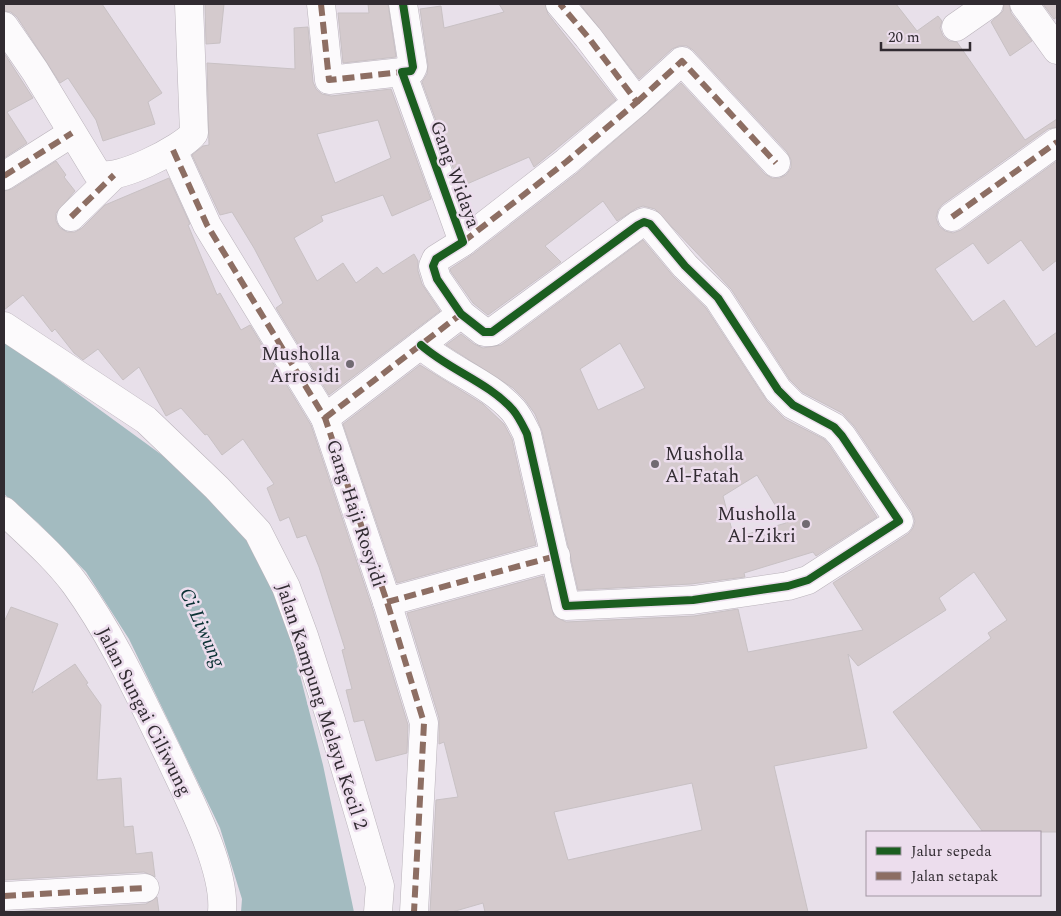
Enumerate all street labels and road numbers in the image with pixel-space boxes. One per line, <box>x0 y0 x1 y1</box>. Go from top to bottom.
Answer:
street label: Gang Widaya <box>422 117 488 233</box>
street label: Gang Haji Rosyidi <box>318 436 393 591</box>
street label: Jalan Kampung Melayu Kecil 2 <box>268 580 375 833</box>
street label: Jalan Sungai Ciliwung <box>88 622 199 801</box>

